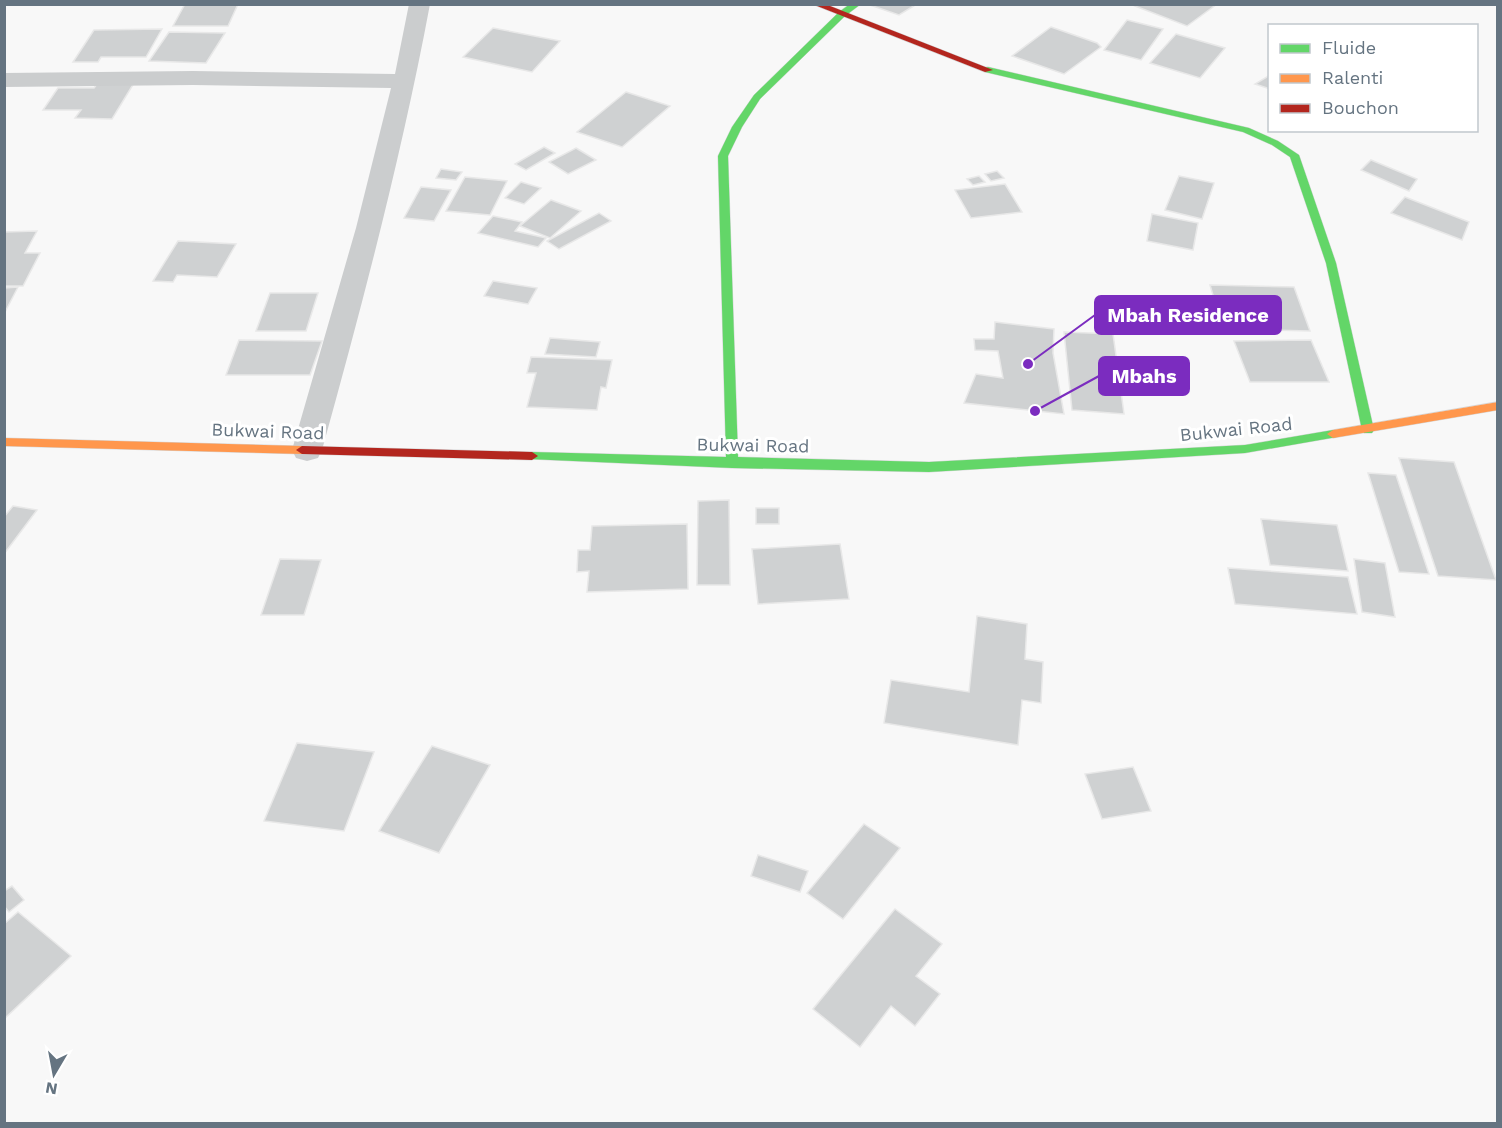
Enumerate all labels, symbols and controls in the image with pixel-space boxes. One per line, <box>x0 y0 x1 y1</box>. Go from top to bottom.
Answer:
legend <box>1268 24 1478 132</box>
text: Fluide <box>1322 37 1376 58</box>
text: Ralenti <box>1322 67 1383 88</box>
text: Bouchon <box>1322 97 1399 118</box>
callout: Mbah Residence <box>1095 296 1281 334</box>
text: Mbah Residence <box>1107 303 1269 327</box>
callout: Mbahs <box>1099 357 1189 395</box>
text: Mbahs <box>1111 364 1177 388</box>
street label: Bukwai Road <box>1179 413 1293 445</box>
street label: Bukwai Road <box>211 419 325 443</box>
street label: Bukwai Road <box>696 434 810 456</box>
north arrow <box>24 1044 84 1104</box>
text: N <box>44 1078 59 1099</box>

